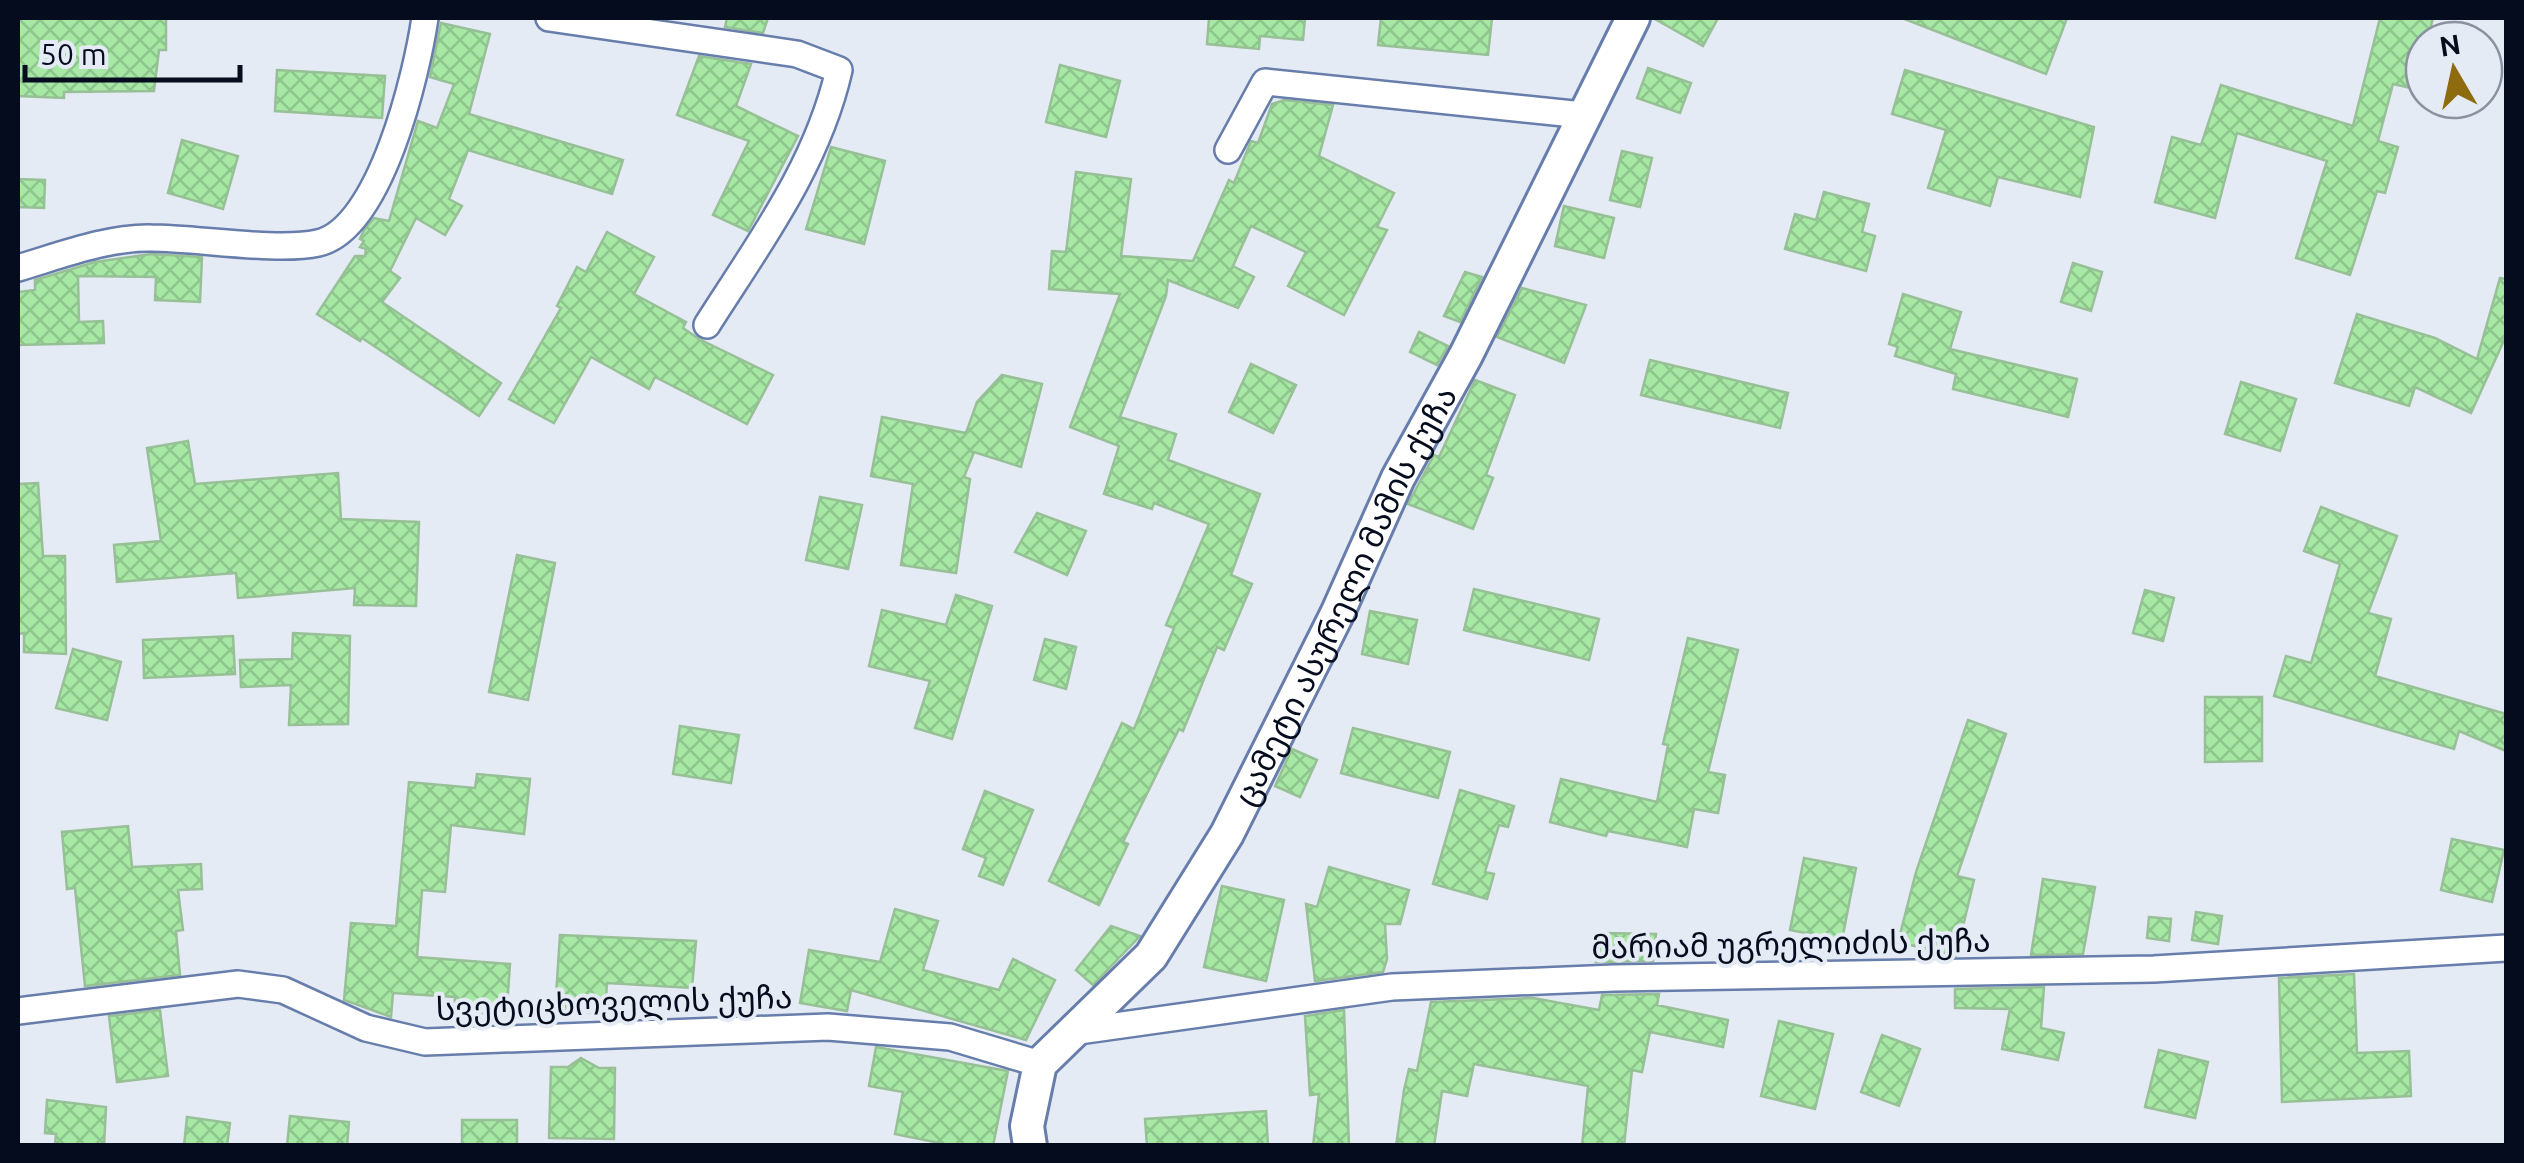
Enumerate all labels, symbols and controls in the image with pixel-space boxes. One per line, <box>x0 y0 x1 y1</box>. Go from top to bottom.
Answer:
scale bar <box>25 20 240 82</box>
north arrow <box>2404 20 2504 120</box>
text: N <box>2437 28 2463 62</box>
text: 50 m <box>40 37 107 71</box>
street label: ცამეტი ასურელი მამის ქუჩა <box>1226 380 1463 812</box>
street label: მარიამ უგრელიძის ქუჩა <box>1591 922 1991 967</box>
street label: სვეტიცხოველის ქუჩა <box>435 978 793 1029</box>

